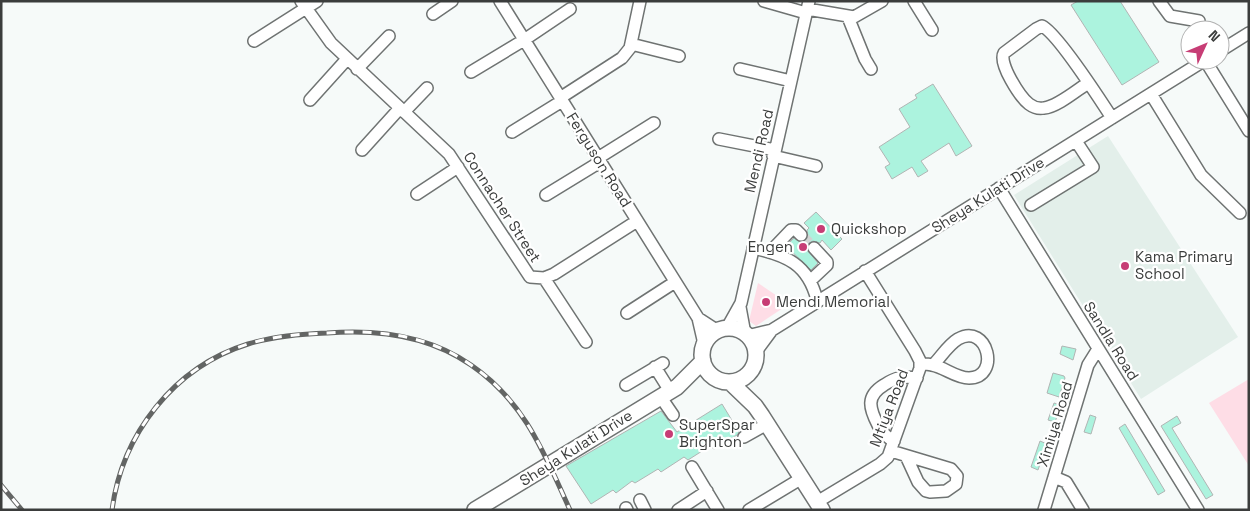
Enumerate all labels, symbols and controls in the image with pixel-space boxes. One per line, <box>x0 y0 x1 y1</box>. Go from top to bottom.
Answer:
north arrow <box>1180 20 1230 70</box>
text: N <box>1205 26 1224 46</box>
street label: Mendi Road <box>740 107 777 194</box>
street label: Ferguson Road <box>563 109 636 211</box>
street label: Connacher Street <box>460 148 545 266</box>
street label: Sheya Kulati Drive <box>928 152 1048 237</box>
place label: Quickshop <box>831 219 907 238</box>
marker: Quickshop <box>815 223 827 235</box>
place label: Engen <box>748 237 793 256</box>
marker: Engen <box>797 241 809 253</box>
place label: Kama Primary School <box>1135 247 1233 283</box>
marker: Kama Primary School <box>1119 260 1131 272</box>
place label: Mendi Memorial <box>776 292 890 311</box>
marker: Mendi Memorial <box>760 296 772 308</box>
street label: Sandla Road <box>1080 298 1143 384</box>
street label: Mtiya Road <box>865 366 912 450</box>
street label: Ximiya Road <box>1033 379 1077 469</box>
street label: Sheya Kulati Drive <box>516 405 636 490</box>
place label: SuperSpar Brighton <box>679 415 755 451</box>
marker: SuperSpar Brighton <box>663 428 675 440</box>

